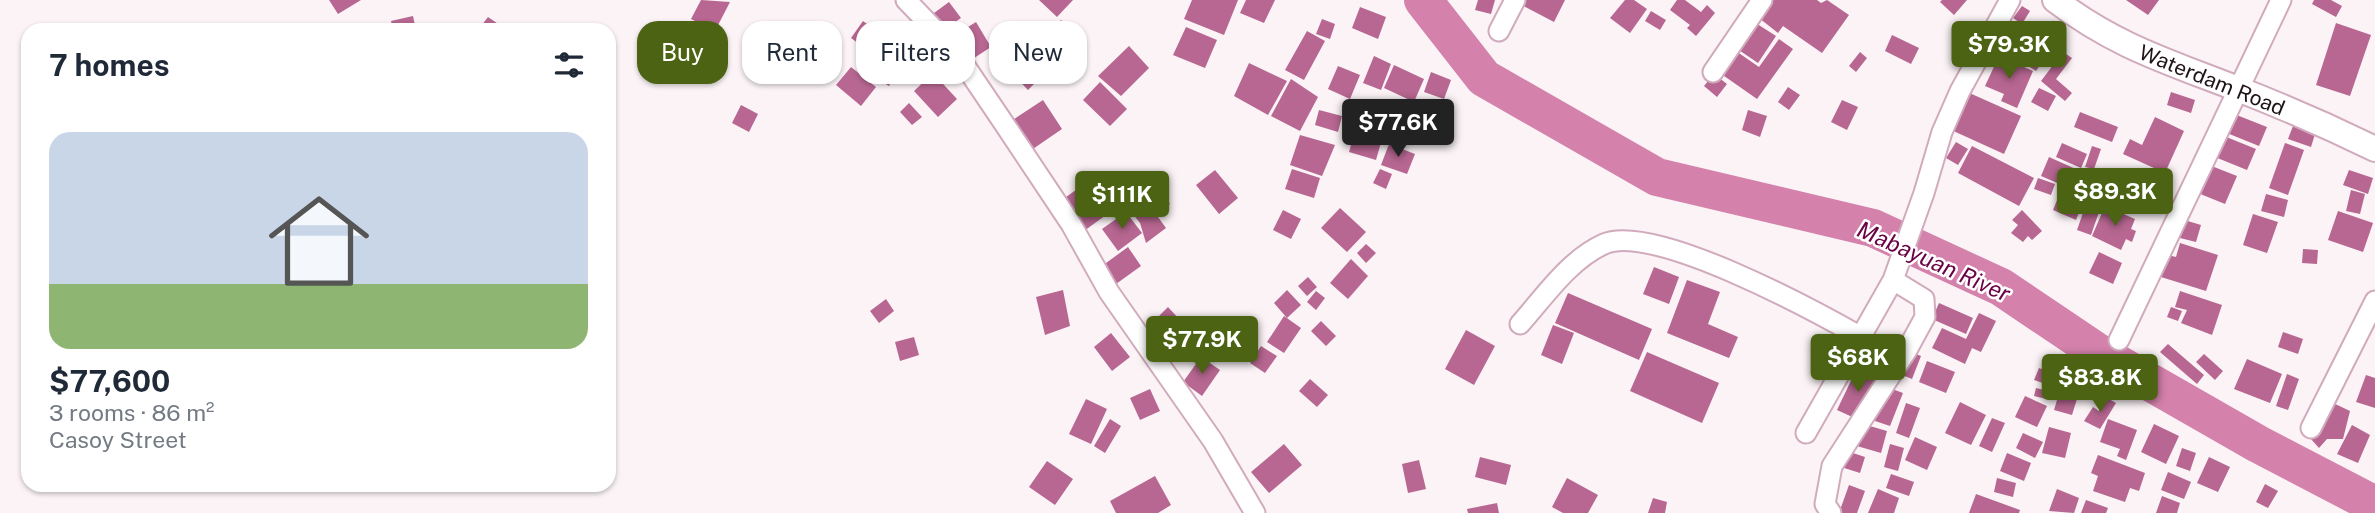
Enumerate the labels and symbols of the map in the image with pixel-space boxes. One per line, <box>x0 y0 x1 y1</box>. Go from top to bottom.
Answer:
pin: $79.3K <box>1952 22 2066 81</box>
street label: Waterdam Road <box>2135 39 2289 121</box>
pin: $77.6K <box>1341 100 1455 159</box>
pin: $89.3K <box>2058 168 2172 228</box>
pin: $111K <box>1073 172 1171 231</box>
water label: Mabayuan River <box>1853 215 2015 307</box>
pin: $77.9K <box>1145 316 1259 376</box>
pin: $68K <box>1817 334 1899 394</box>
pin: $83.8K <box>2043 354 2157 414</box>

